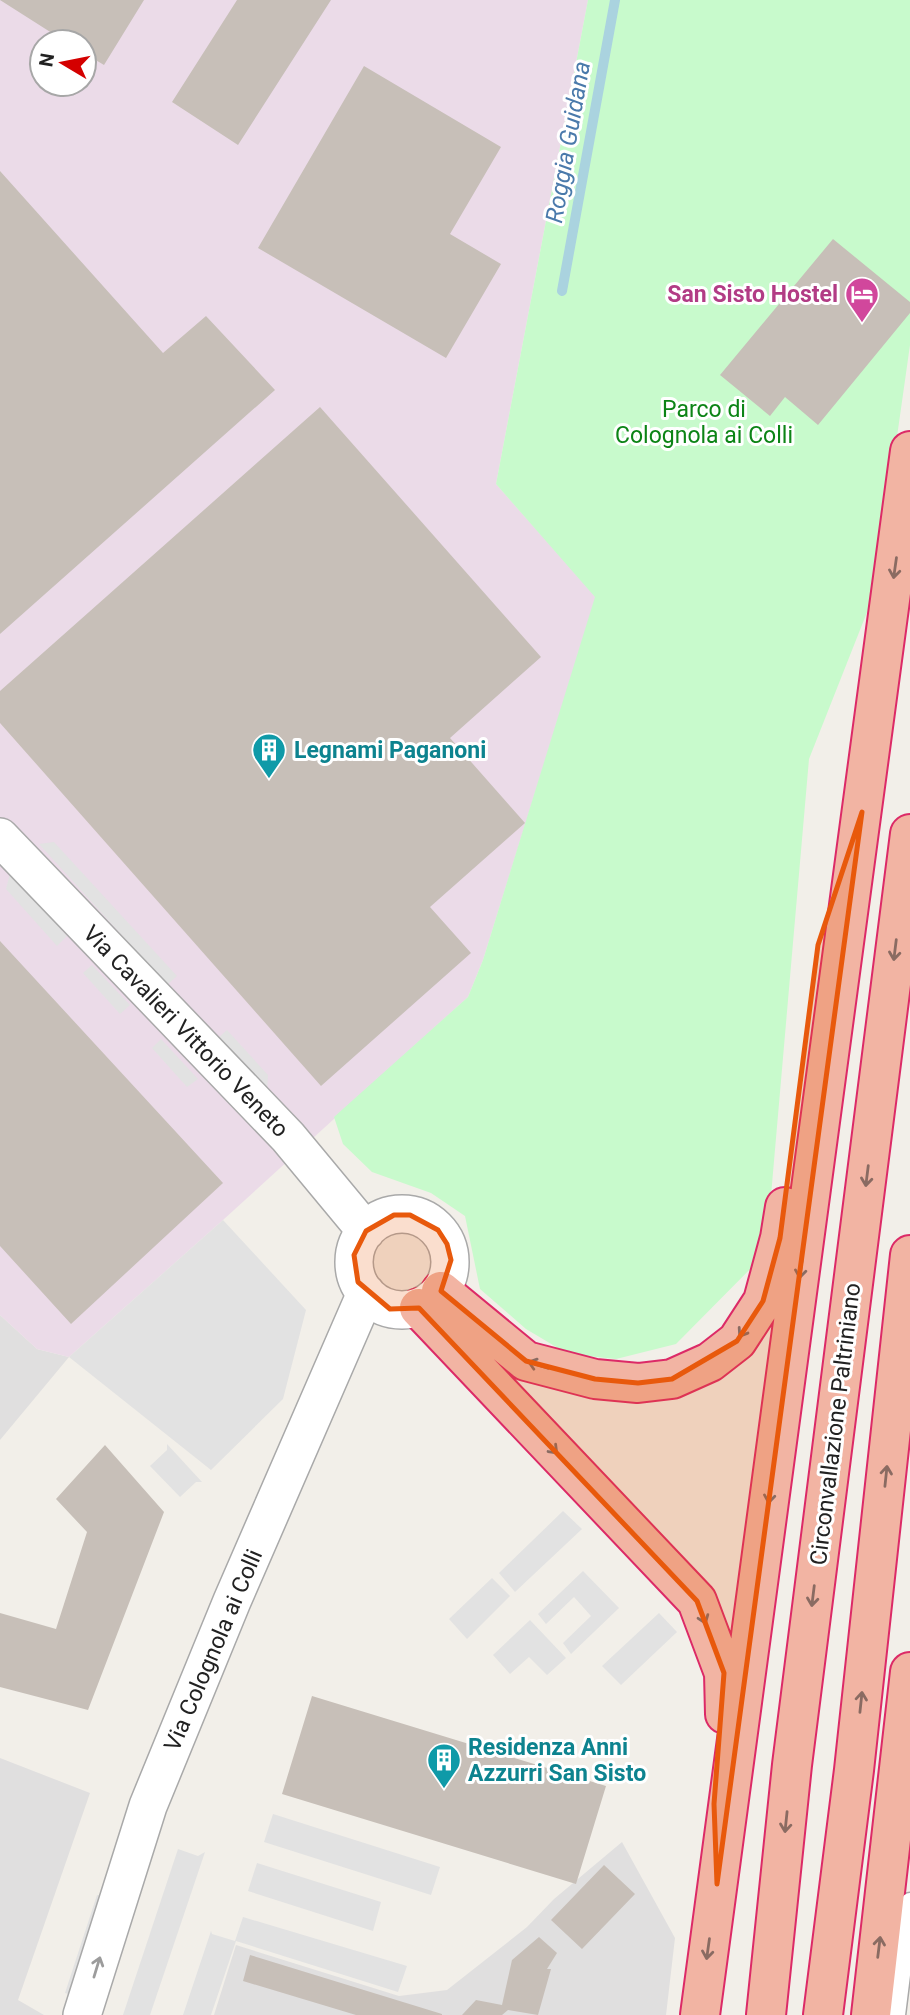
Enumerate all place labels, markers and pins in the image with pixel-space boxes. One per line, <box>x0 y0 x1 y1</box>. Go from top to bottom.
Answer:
hotel icon: San Sisto Hostel <box>843 275 881 324</box>
place label: San Sisto Hostel <box>667 281 838 308</box>
building icon: Legnami Paganoni <box>250 731 288 780</box>
place label: Legnami Paganoni <box>294 737 486 764</box>
place label: Residenza Anni Azzurri San Sisto <box>468 1734 646 1787</box>
building icon: Residenza Anni Azzurri San Sisto <box>425 1741 463 1790</box>

